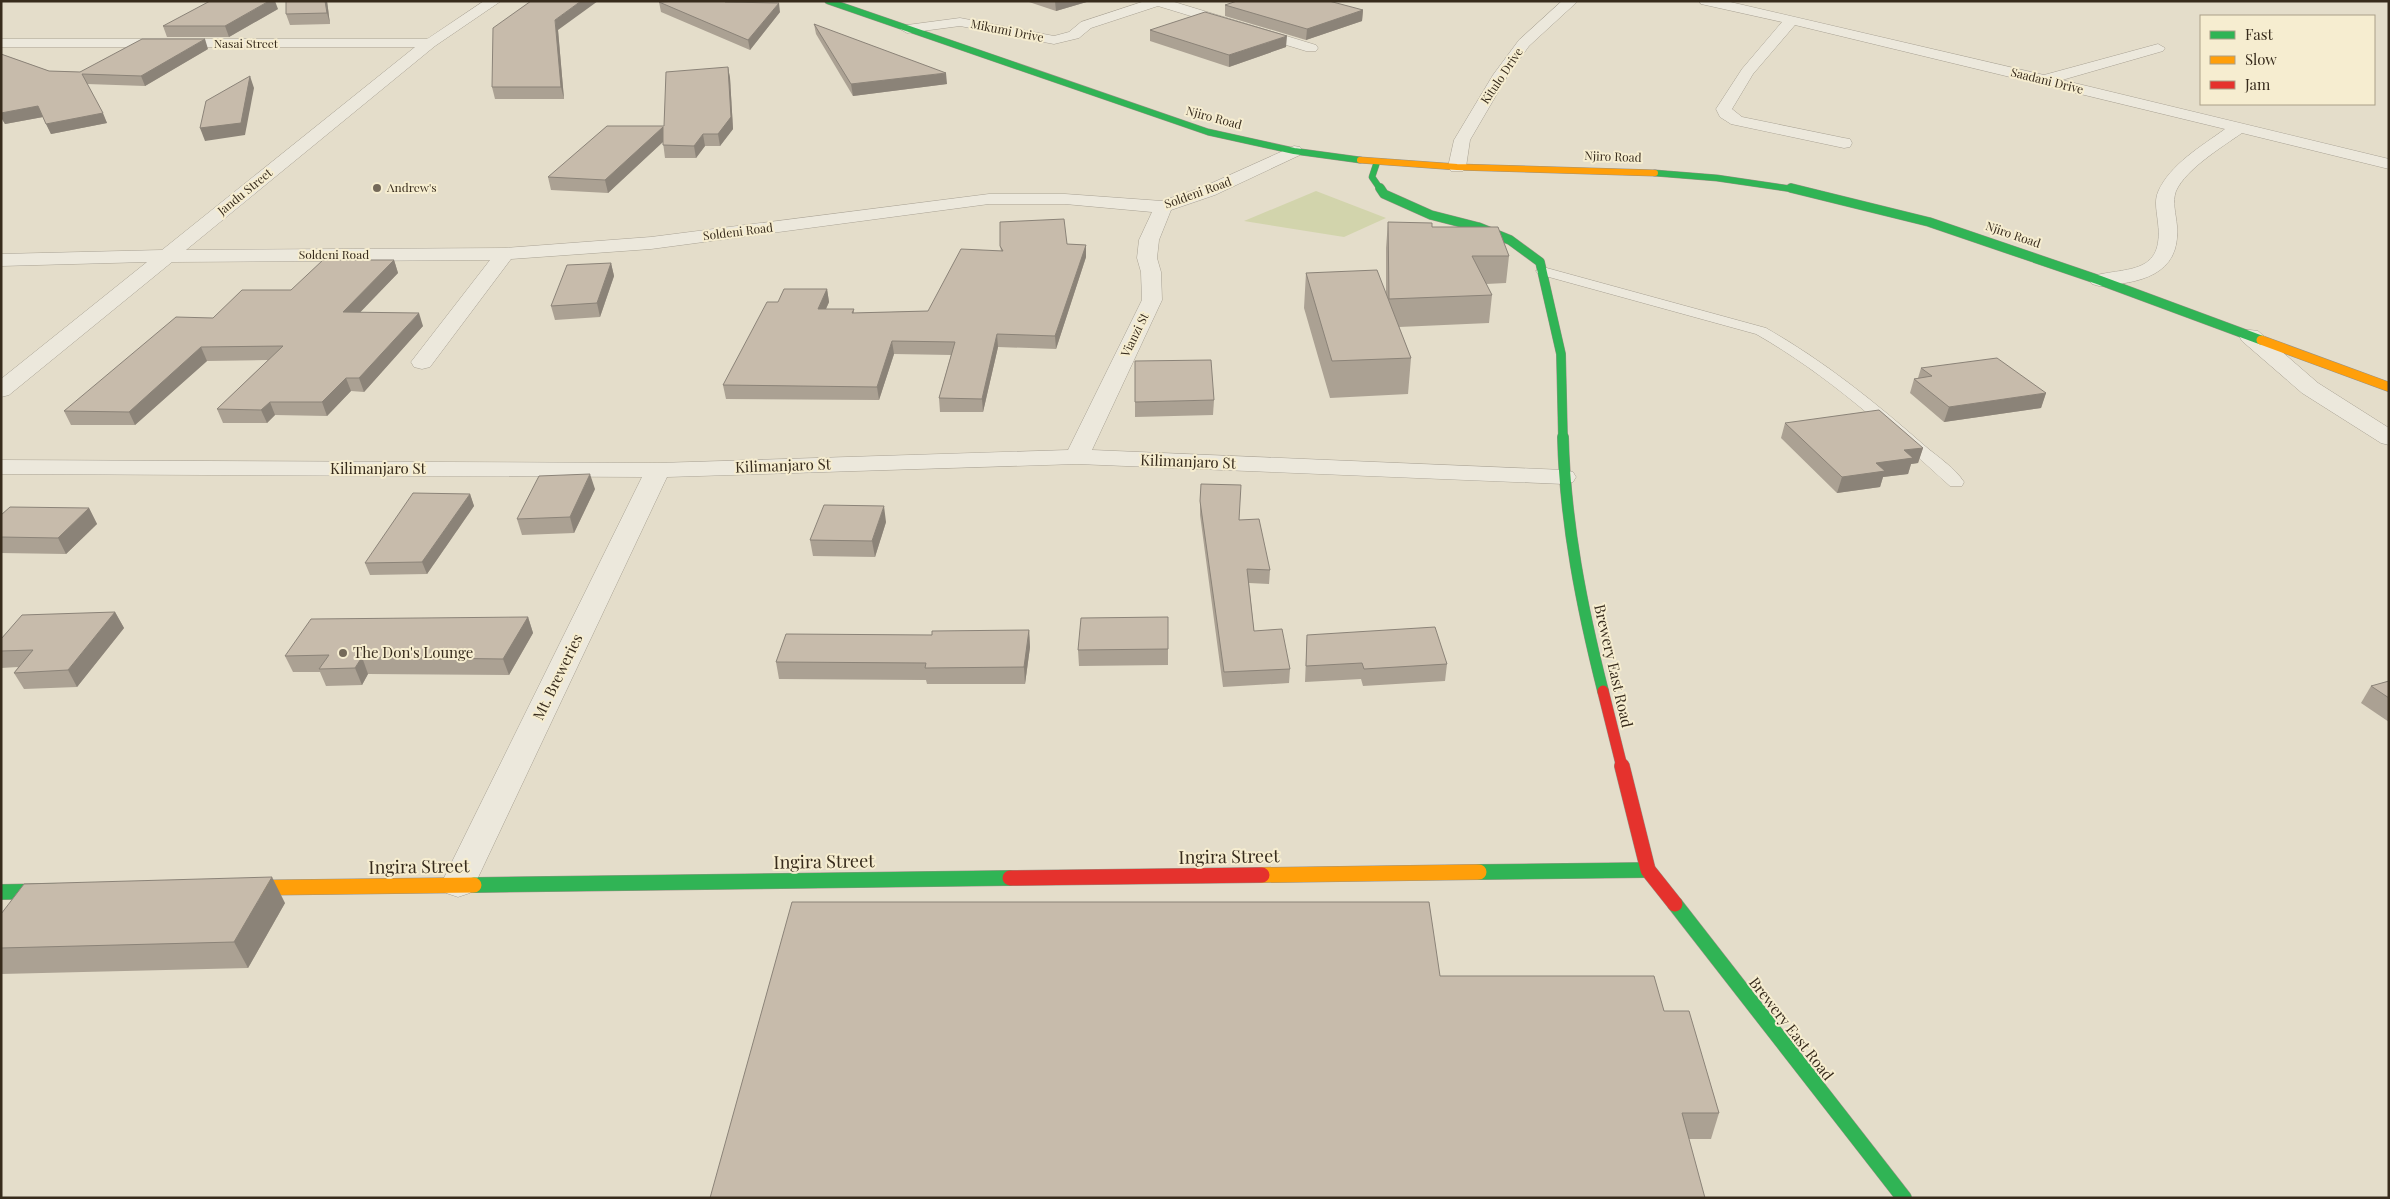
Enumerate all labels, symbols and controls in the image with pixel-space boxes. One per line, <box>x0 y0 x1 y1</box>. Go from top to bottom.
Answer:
street label: Mikumi Drive <box>969 15 1045 45</box>
legend <box>2200 15 2375 105</box>
text: Fast <box>2245 24 2274 44</box>
street label: Nasai Street <box>214 35 279 51</box>
street label: Kitulo Drive <box>1476 44 1526 107</box>
text: Slow <box>2245 49 2277 69</box>
street label: Saadani Drive <box>2009 63 2085 97</box>
text: Jam <box>2244 74 2271 94</box>
street label: Njiro Road <box>1185 102 1244 132</box>
street label: Njiro Road <box>1584 147 1642 165</box>
street label: Jandu Street <box>213 164 276 219</box>
street label: Soldeni Road <box>1162 173 1233 212</box>
place label: Andrew's <box>386 179 437 195</box>
marker: Andrew's <box>371 182 383 194</box>
street label: Njiro Road <box>1984 217 2043 251</box>
street label: Soldeni Road <box>702 219 774 243</box>
street label: Soldeni Road <box>299 246 369 262</box>
street label: Vianzi St <box>1116 309 1152 360</box>
street label: Kilimanjaro St <box>1140 449 1237 473</box>
street label: Kilimanjaro St <box>735 453 832 477</box>
street label: Kilimanjaro St <box>330 458 427 478</box>
street label: Brewery East Road <box>1590 602 1638 730</box>
street label: Mt. Breweries <box>528 630 587 723</box>
place label: The Don's Lounge <box>353 642 473 662</box>
marker: The Don's Lounge <box>337 647 349 659</box>
street label: Ingira Street <box>1178 843 1280 869</box>
street label: Ingira Street <box>773 848 875 874</box>
street label: Ingira Street <box>368 853 470 879</box>
street label: Brewery East Road <box>1745 973 1839 1084</box>

